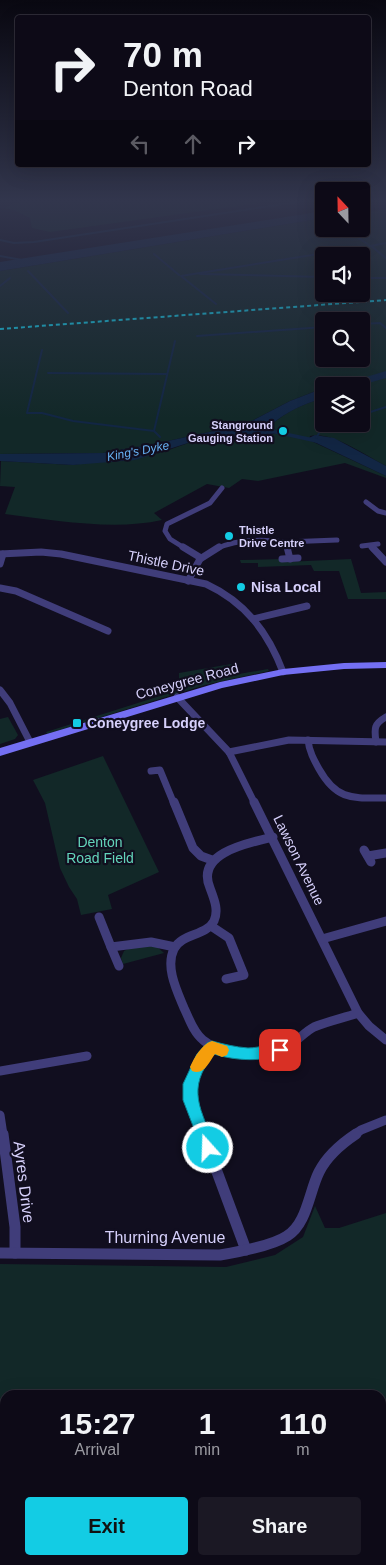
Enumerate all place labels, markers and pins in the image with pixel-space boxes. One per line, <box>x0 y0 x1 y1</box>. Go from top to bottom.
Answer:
place label: Stanground Gauging Station <box>188 419 273 444</box>
marker: Stanground Gauging Station <box>277 425 289 437</box>
place label: Thistle Drive Centre <box>239 524 304 549</box>
marker: Thistle Drive Centre <box>223 530 235 542</box>
place label: Nisa Local <box>251 579 321 595</box>
marker: Nisa Local <box>235 581 247 593</box>
place label: Coneygree Lodge <box>87 715 205 731</box>
marker: Coneygree Lodge <box>71 717 83 729</box>
pin <box>259 1029 301 1071</box>

